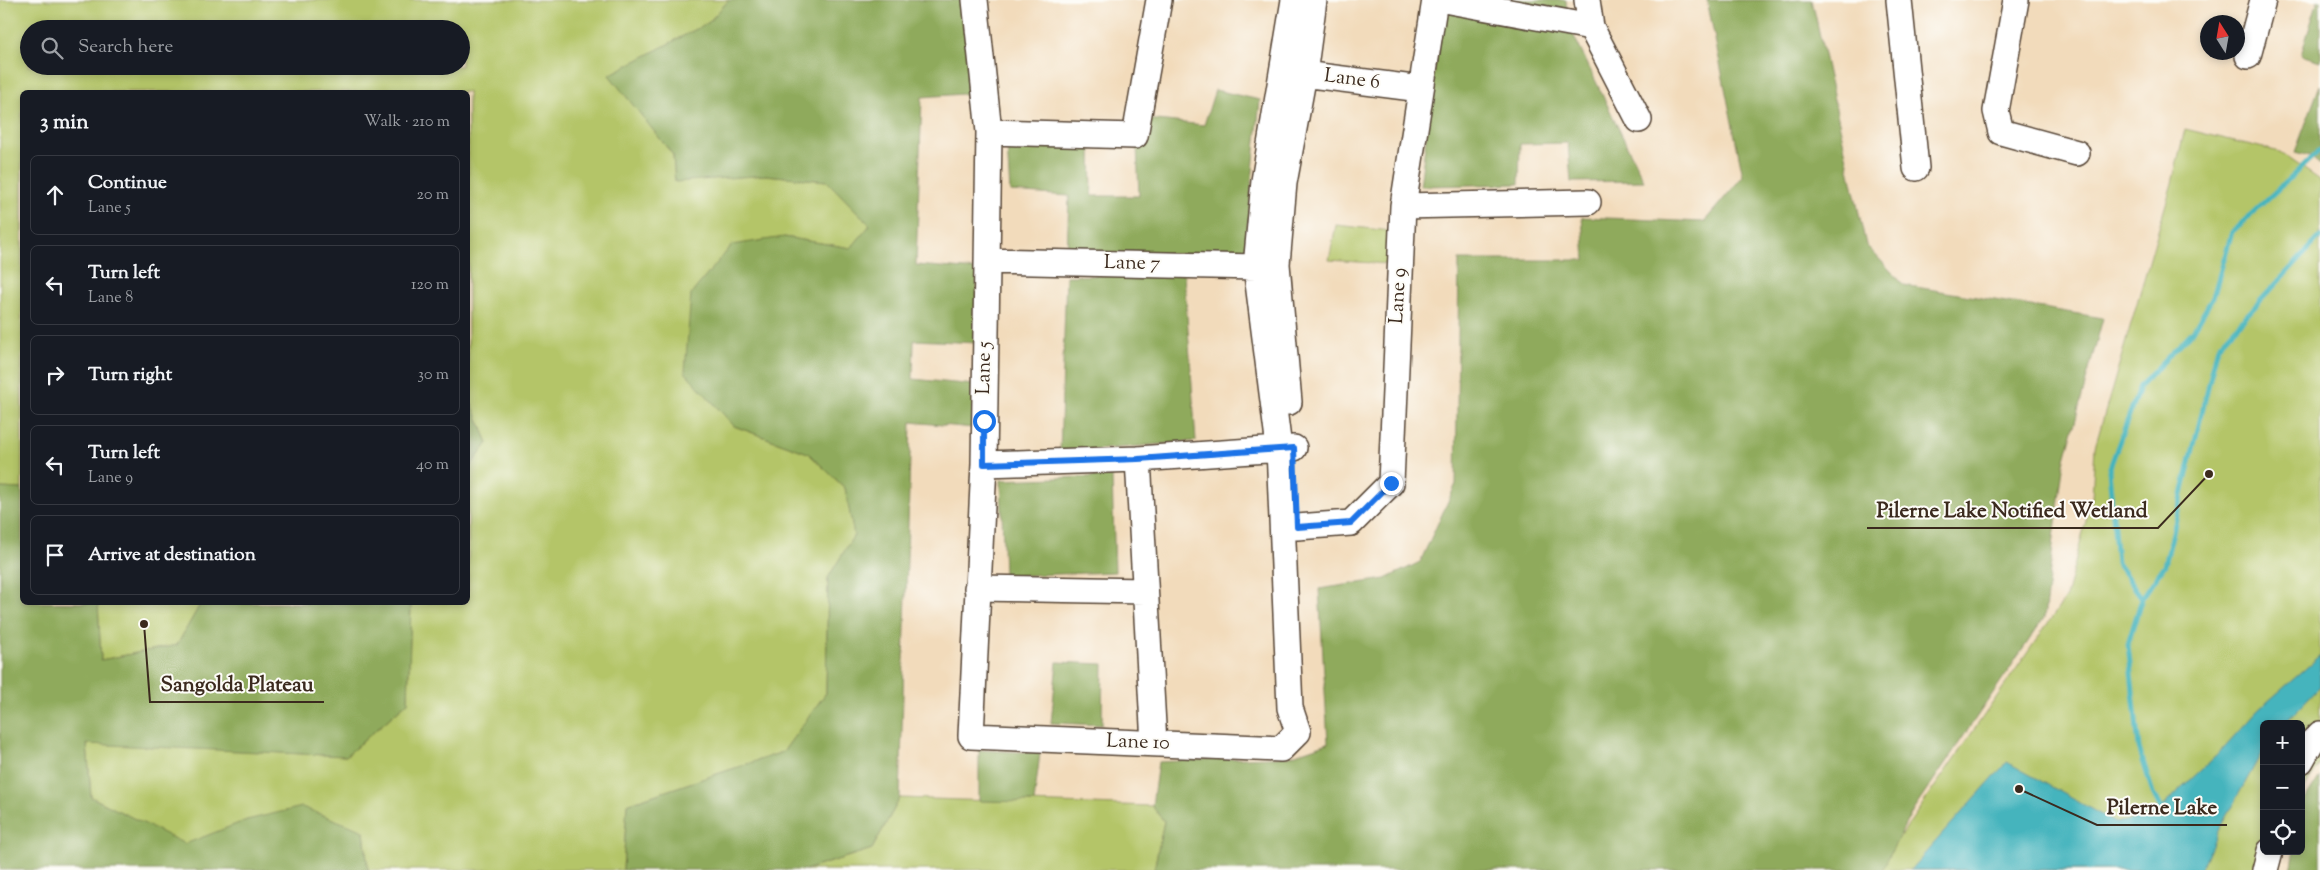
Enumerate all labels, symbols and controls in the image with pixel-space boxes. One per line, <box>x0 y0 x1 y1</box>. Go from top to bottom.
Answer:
north arrow <box>2200 15 2245 60</box>
search box <box>20 20 470 75</box>
icon: search <box>38 34 66 62</box>
text: Search here <box>78 34 173 61</box>
street label: Lane 6 <box>1322 62 1382 98</box>
text: 3 min <box>40 108 89 138</box>
text: Walk · 210 m <box>364 111 450 134</box>
text: Continue <box>88 170 167 197</box>
icon: ahead <box>41 181 69 209</box>
text: 20 m <box>416 184 449 207</box>
text: Lane 5 <box>88 197 131 220</box>
street label: Lane 7 <box>1104 249 1160 279</box>
text: Turn left <box>88 260 160 287</box>
street label: Lane 9 <box>1383 267 1415 325</box>
icon: left <box>41 271 69 299</box>
text: 120 m <box>411 274 449 297</box>
text: Lane 8 <box>88 287 133 310</box>
street label: Lane 5 <box>970 341 1000 395</box>
icon: right <box>41 361 69 389</box>
text: Turn right <box>88 362 172 389</box>
text: 30 m <box>418 364 449 387</box>
route start <box>973 410 996 433</box>
text: Turn left <box>88 440 160 467</box>
icon: left <box>41 451 69 479</box>
text: 40 m <box>416 454 449 477</box>
text: Lane 9 <box>88 467 133 490</box>
route end <box>1380 472 1403 495</box>
callout: Pilerne Lake Notified Wetland <box>1867 492 2158 528</box>
text: Pilerne Lake Notified Wetland <box>1876 497 2148 527</box>
icon: arrive <box>41 541 69 569</box>
text: Arrive at destination <box>88 542 256 569</box>
callout: Sangolda Plateau <box>150 666 324 702</box>
text: Sangolda Plateau <box>160 671 315 701</box>
map controls <box>2260 720 2305 855</box>
button: + <box>2260 720 2305 765</box>
street label: Lane 10 <box>1106 727 1170 759</box>
button: − <box>2260 765 2305 810</box>
callout: Pilerne Lake <box>2097 789 2227 825</box>
text: Pilerne Lake <box>2107 794 2217 824</box>
button: locate <box>2260 810 2305 855</box>

